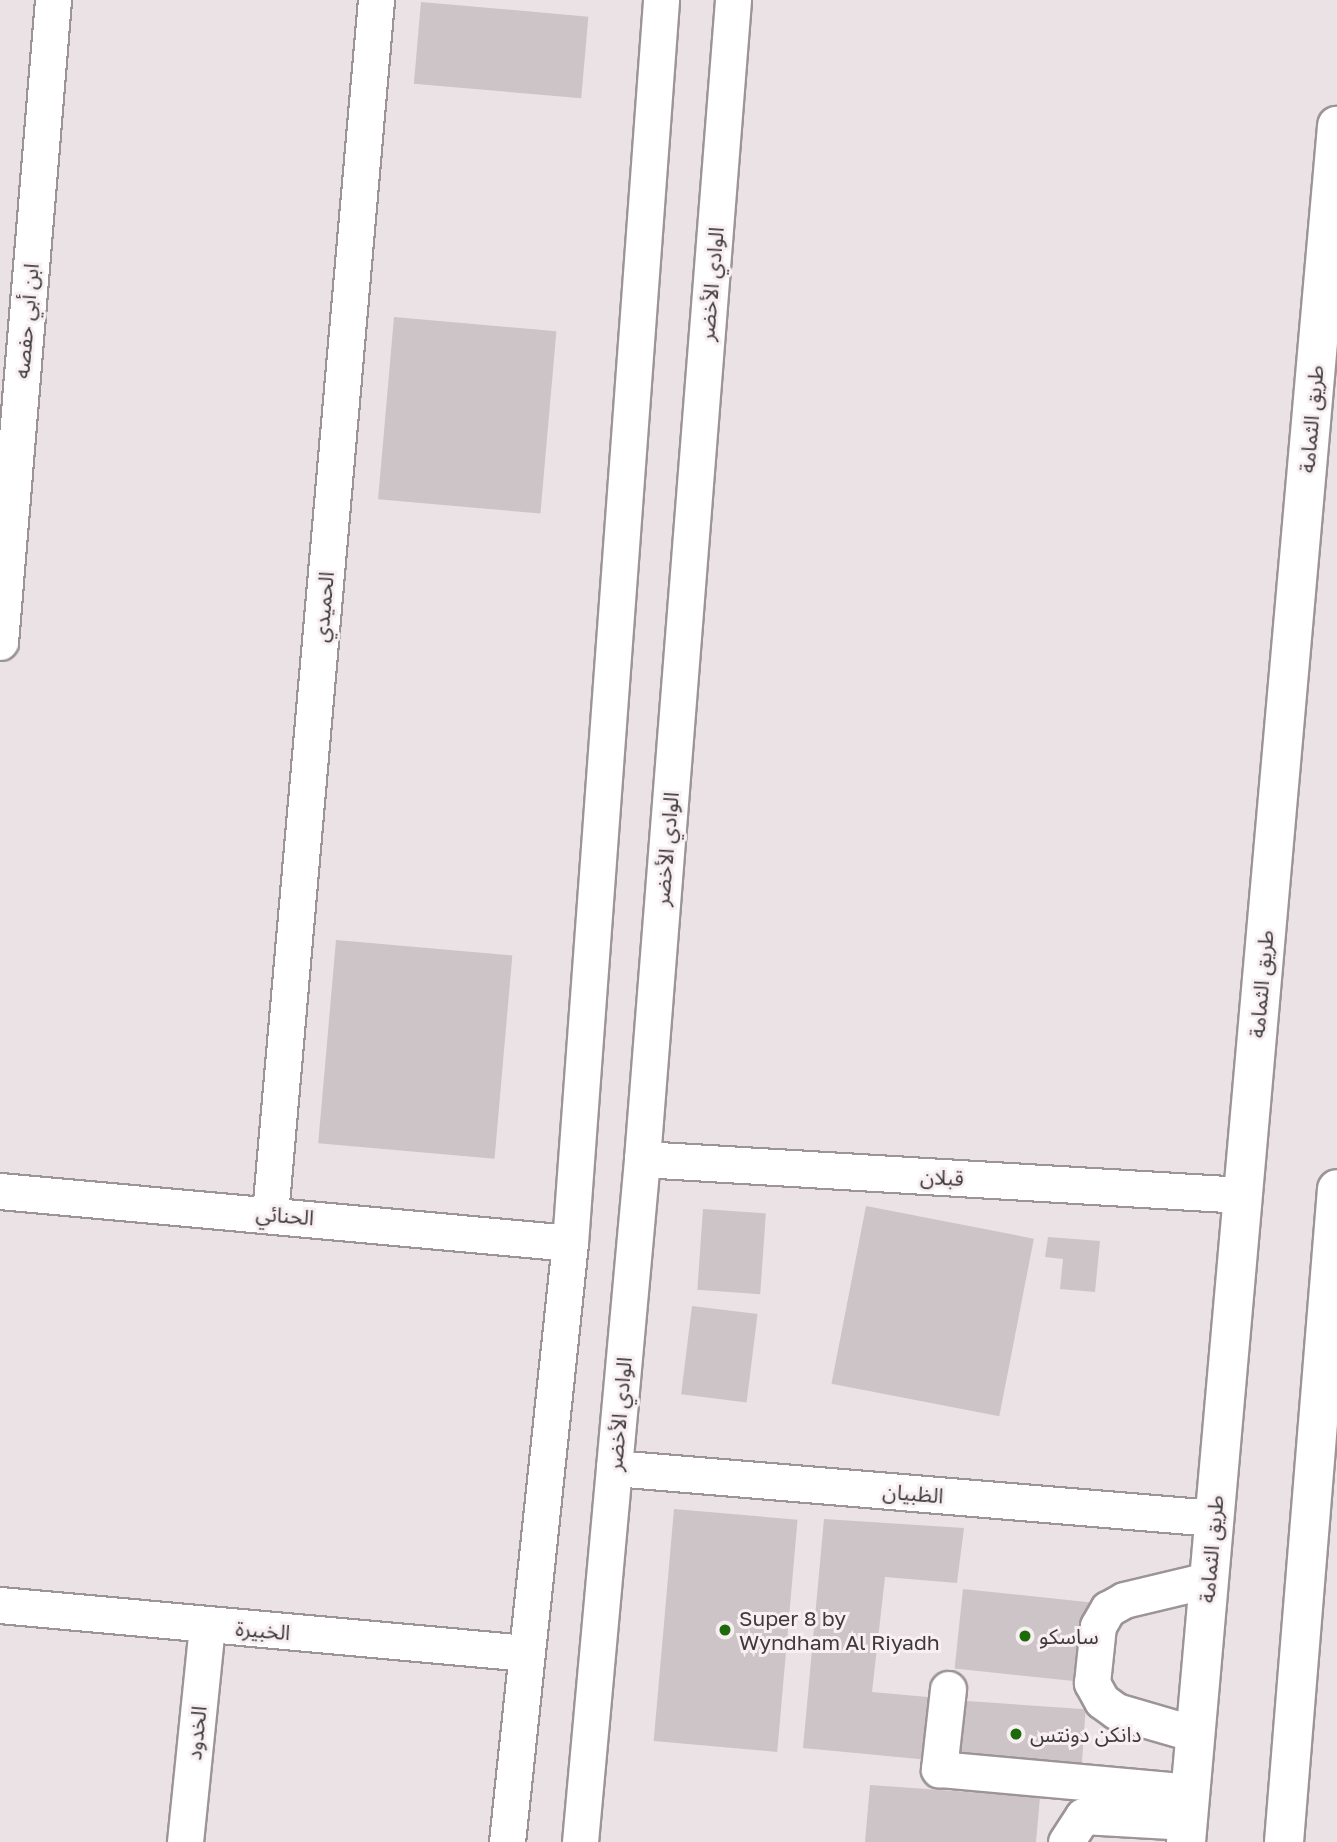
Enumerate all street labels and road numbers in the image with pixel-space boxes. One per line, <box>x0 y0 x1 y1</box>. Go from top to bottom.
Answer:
street label: الوادي الأخضر <box>693 226 729 342</box>
street label: ابن أبي حفصه <box>8 262 44 380</box>
street label: طريق الثمامة <box>1294 364 1328 474</box>
street label: الحميدي <box>307 571 339 643</box>
street label: الوادي الأخضر <box>648 791 684 907</box>
street label: طريق الثمامة <box>1244 929 1278 1039</box>
street label: قبلان <box>920 1163 964 1191</box>
street label: الحنائي <box>255 1200 315 1230</box>
street label: الوادي الأخضر <box>601 1356 637 1472</box>
street label: الظبيان <box>882 1478 944 1508</box>
street label: طريق الثمامة <box>1194 1494 1228 1604</box>
street label: الخبيرة <box>235 1615 291 1645</box>
street label: الخدود <box>181 1705 211 1761</box>

